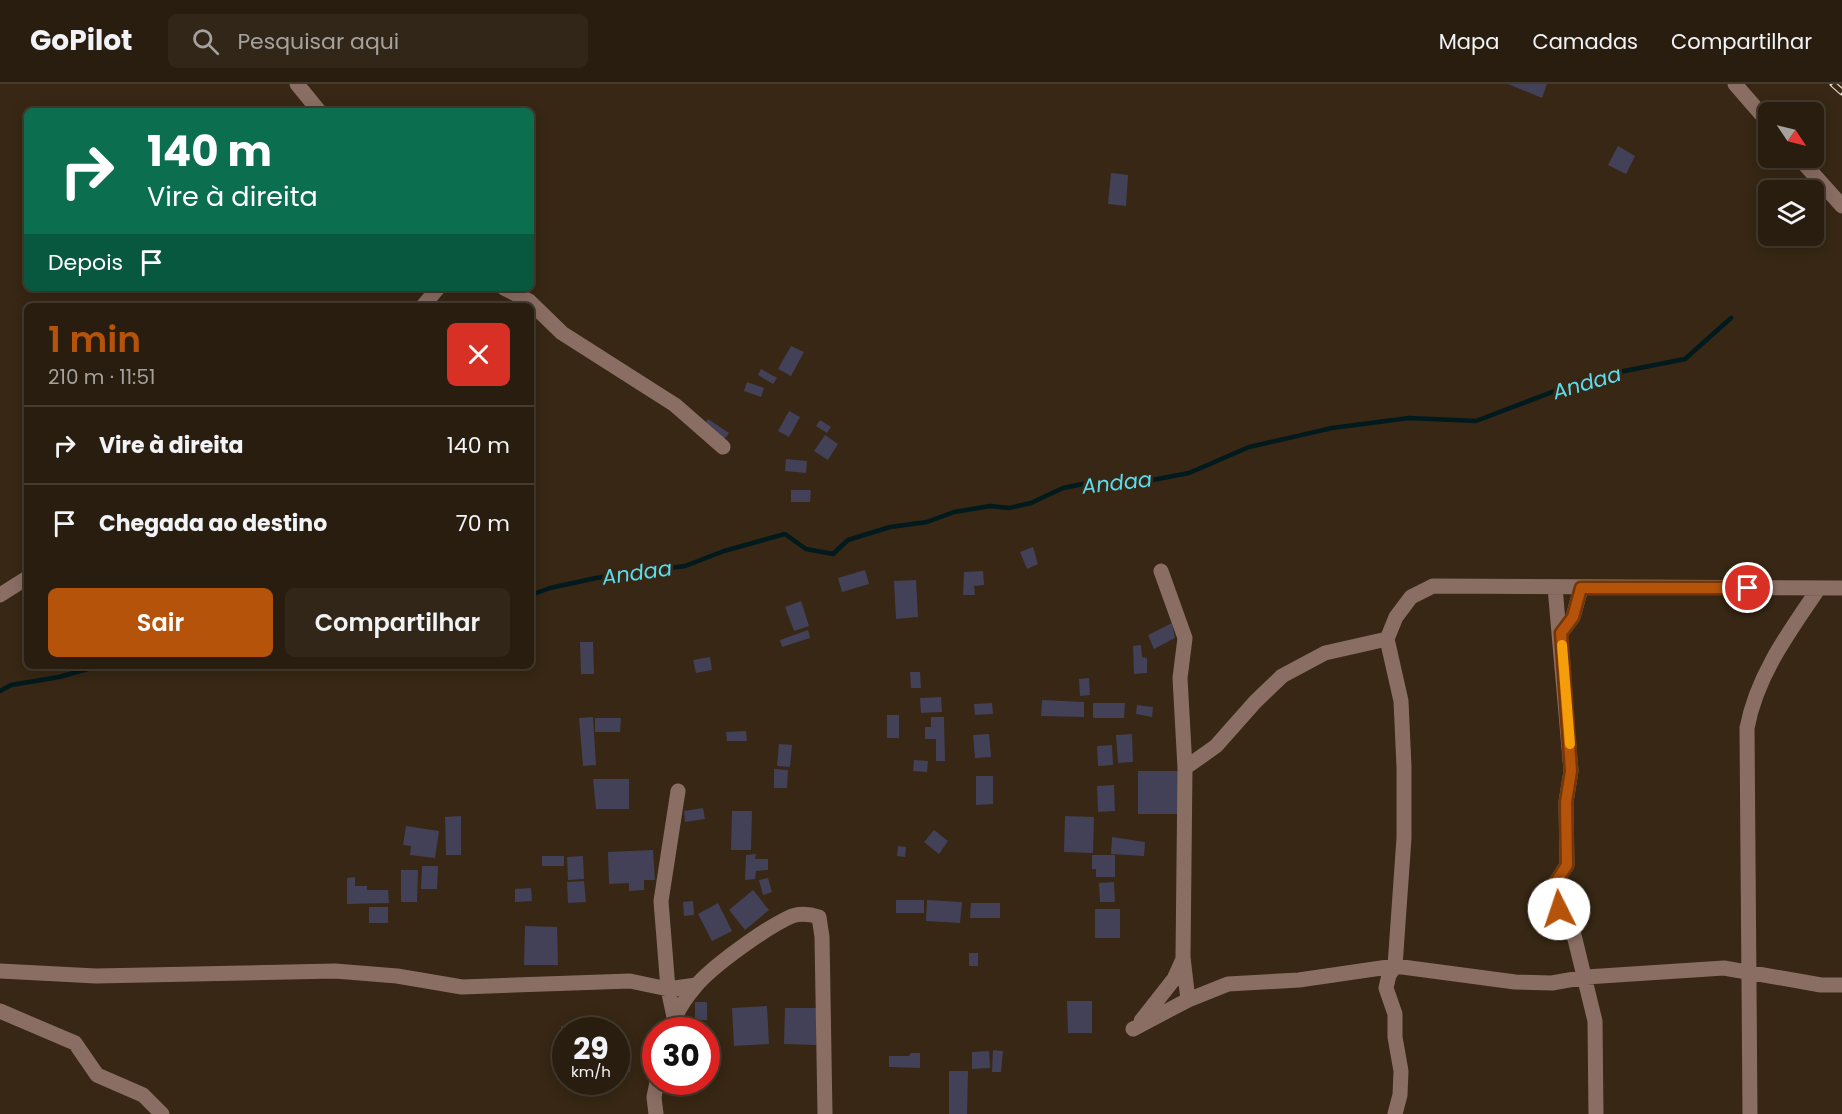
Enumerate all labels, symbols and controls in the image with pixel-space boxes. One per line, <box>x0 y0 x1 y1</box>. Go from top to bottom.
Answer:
search box <box>168 14 588 68</box>
text: GoPilot <box>30 21 132 60</box>
icon: search <box>189 25 222 58</box>
text: Pesquisar aqui <box>237 26 399 57</box>
text: Mapa <box>1439 27 1499 56</box>
text: Camadas <box>1532 27 1638 56</box>
text: Compartilhar <box>1671 27 1812 56</box>
north arrow <box>1758 102 1824 168</box>
map controls <box>1758 102 1824 246</box>
text: 140 m <box>147 122 272 181</box>
icon: right <box>48 132 126 210</box>
text: Vire à direita <box>147 178 318 215</box>
button: layers <box>1758 180 1824 246</box>
icon: arrive <box>135 246 168 279</box>
text: Depois <box>48 247 123 278</box>
text: 1 min <box>48 314 141 365</box>
button: close <box>447 323 510 386</box>
water label: Andaa <box>1548 359 1625 406</box>
text: 210 m · 11:51 <box>48 363 155 391</box>
icon: right <box>48 429 81 462</box>
text: Vire à direita <box>99 430 244 461</box>
text: 140 m <box>447 430 510 461</box>
water label: Andaa <box>1080 464 1153 501</box>
icon: arrive <box>48 507 81 540</box>
text: Chegada ao destino <box>99 508 327 539</box>
text: 70 m <box>456 508 510 539</box>
water label: Andaa <box>599 553 674 592</box>
pin <box>1722 562 1773 613</box>
icon: arrive <box>1731 571 1764 604</box>
button: Sair <box>48 588 273 657</box>
button: Compartilhar <box>285 588 510 657</box>
position arrow <box>1527 877 1591 941</box>
speed limit sign: 30 <box>642 1017 720 1095</box>
text: 29 <box>573 1027 609 1070</box>
text: km/h <box>571 1061 611 1082</box>

